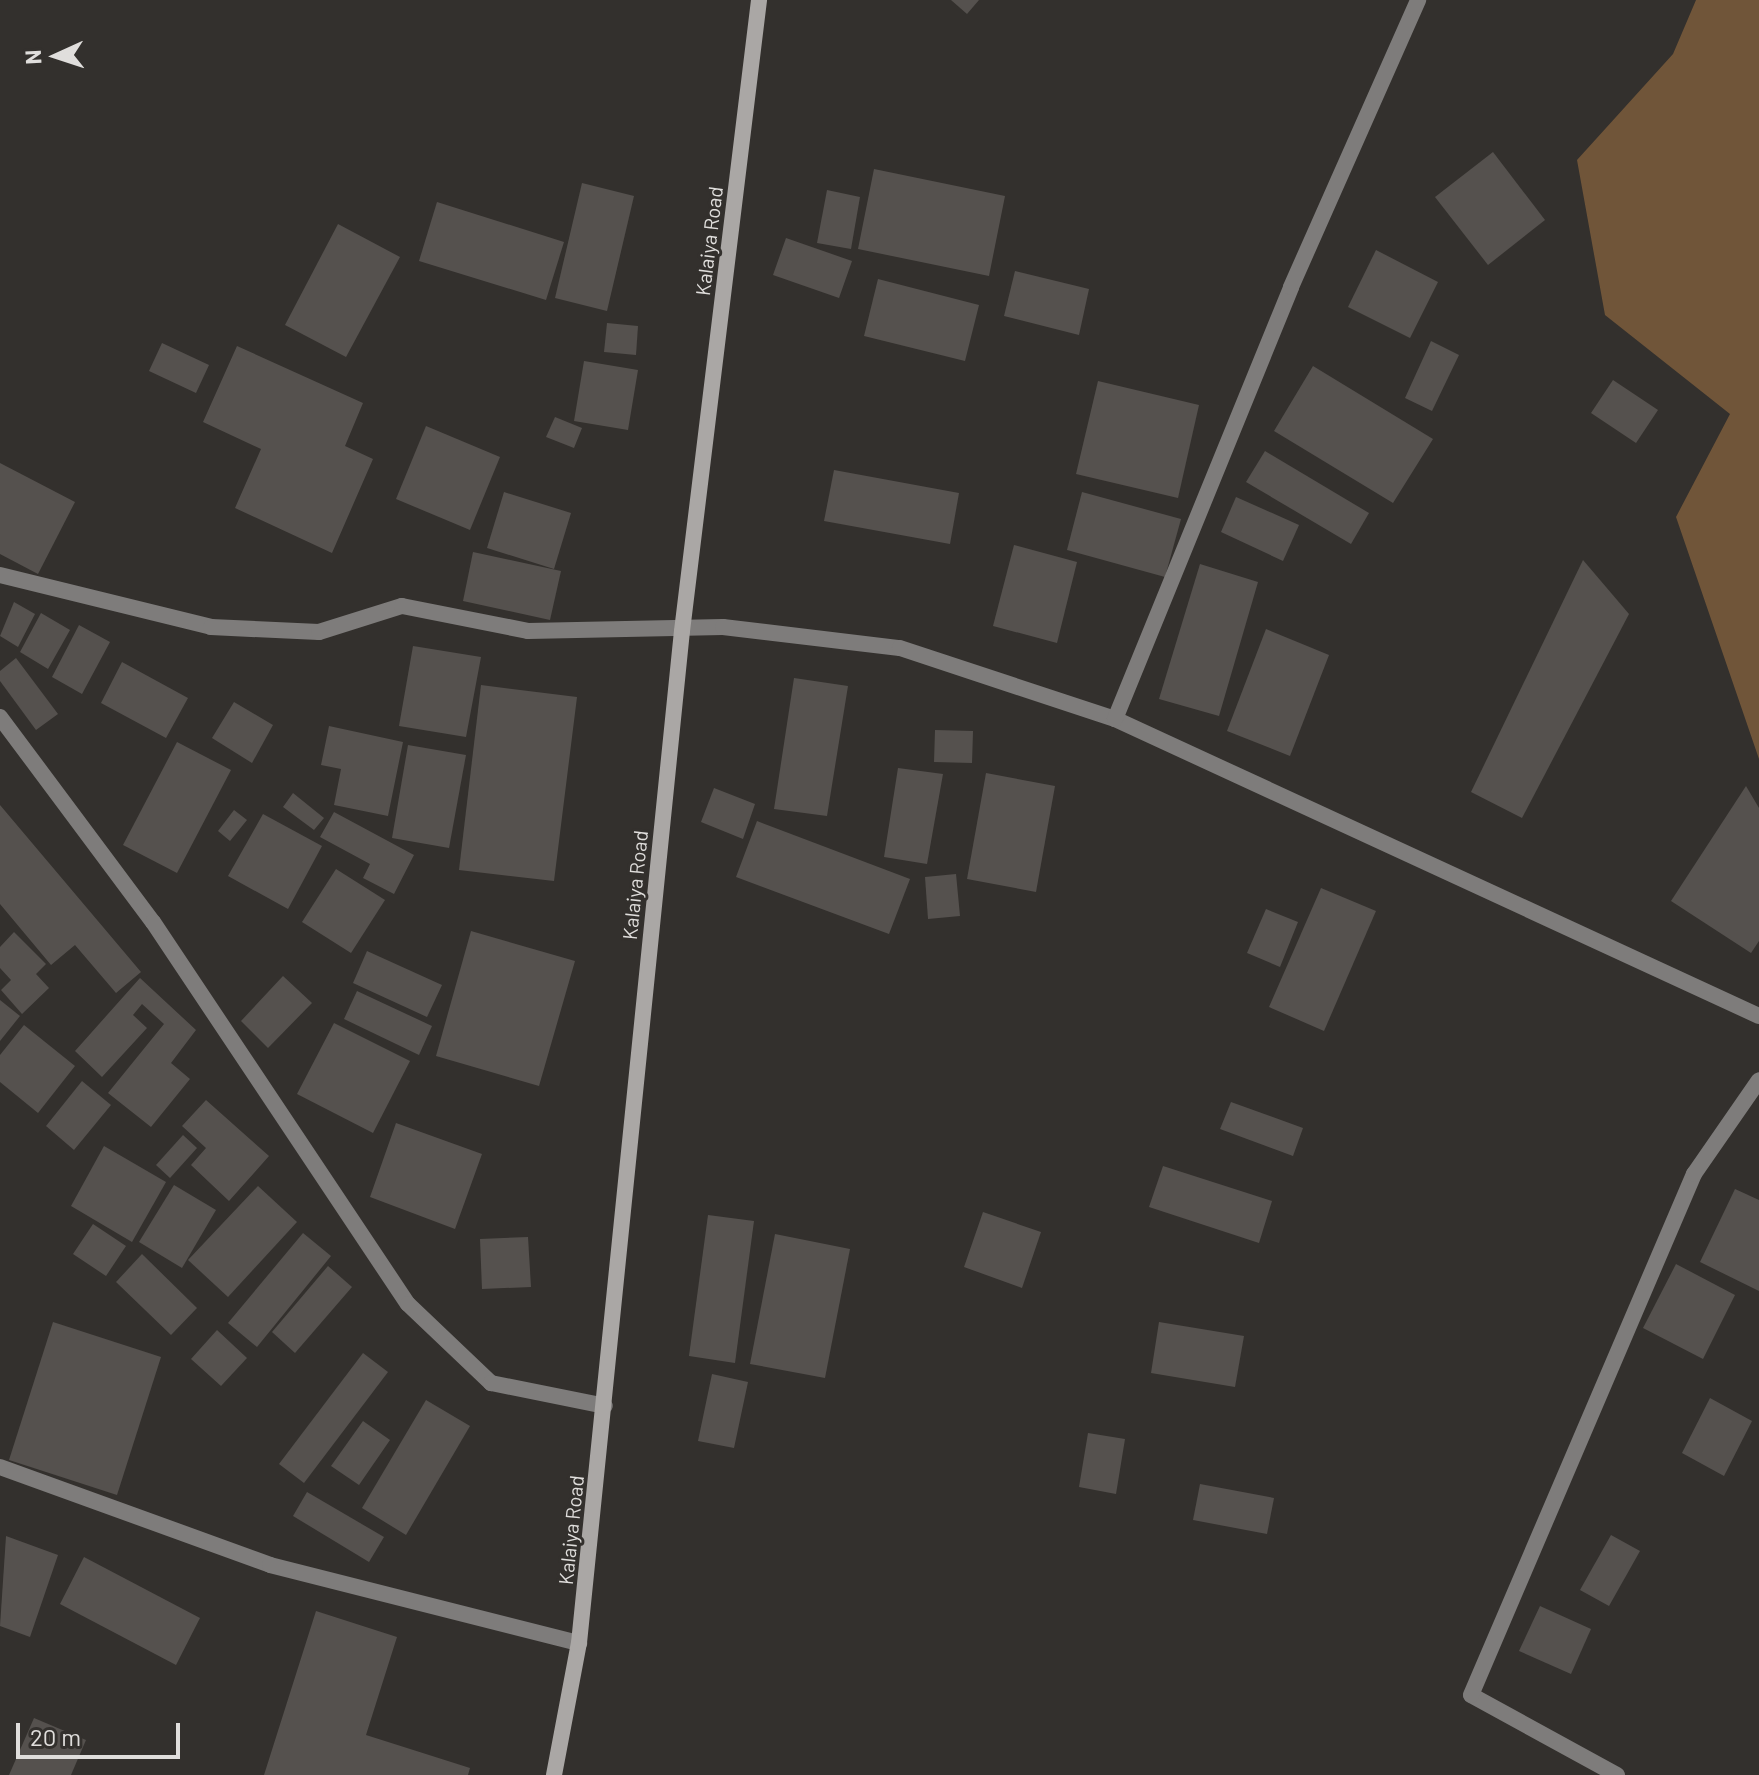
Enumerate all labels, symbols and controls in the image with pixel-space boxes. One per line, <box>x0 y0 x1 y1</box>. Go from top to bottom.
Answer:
north arrow <box>16 16 96 96</box>
text: N <box>19 49 45 65</box>
street label: Kalaiya Road <box>690 185 728 297</box>
street label: Kalaiya Road <box>617 829 653 941</box>
street label: Kalaiya Road <box>553 1474 589 1586</box>
scale bar <box>20 1707 184 1757</box>
text: 20 m <box>30 1722 81 1751</box>

